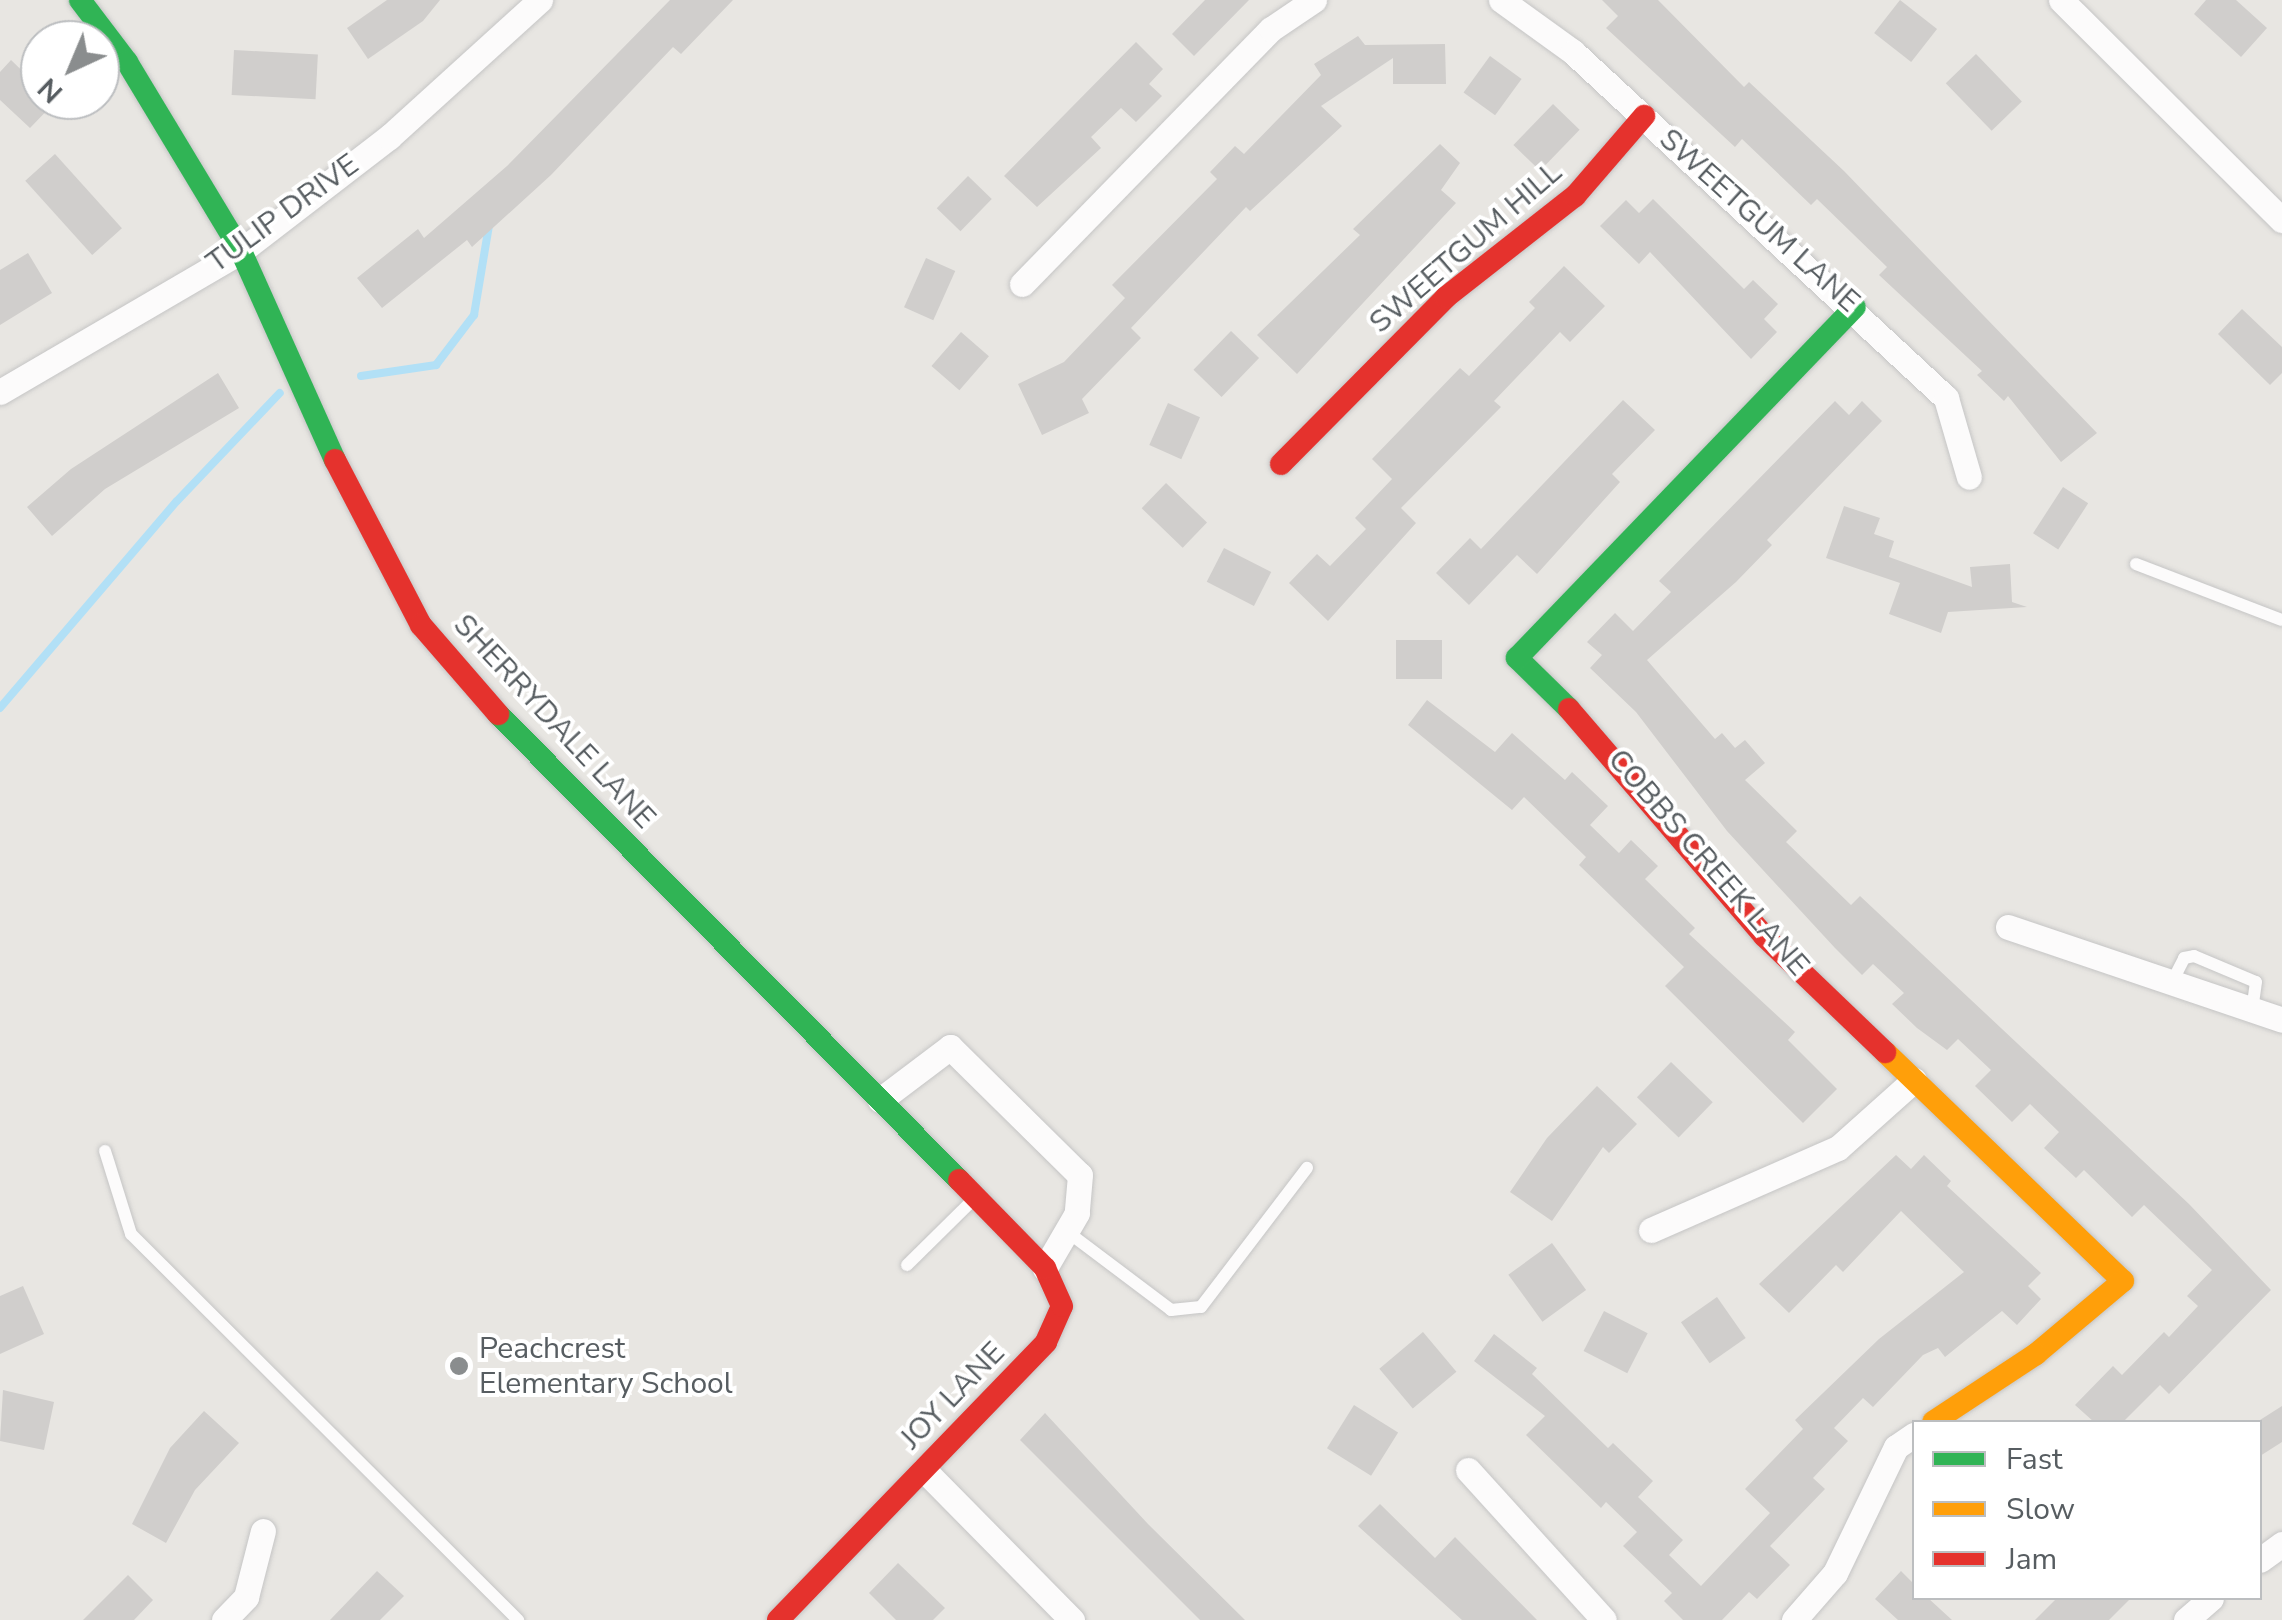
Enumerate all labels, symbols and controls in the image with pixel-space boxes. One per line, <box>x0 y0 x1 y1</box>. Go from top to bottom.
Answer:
north arrow <box>20 20 120 120</box>
text: N <box>30 69 71 111</box>
street label: SWEETGUM LANE <box>1652 122 1866 320</box>
street label: TULIP DRIVE <box>200 147 366 281</box>
street label: SWEETGUM HILL <box>1363 155 1569 341</box>
street label: SHERRYDALE LANE <box>445 607 663 837</box>
street label: COBBS CREEK LANE <box>1600 742 1816 984</box>
place label: Peachcrest Elementary School <box>479 1331 733 1402</box>
street label: JOY LANE <box>893 1335 1013 1457</box>
marker: Peachcrest Elementary School <box>448 1355 470 1377</box>
legend <box>1912 1420 2262 1600</box>
text: Fast <box>2006 1439 2063 1480</box>
text: Slow <box>2006 1489 2075 1530</box>
text: Jam <box>2006 1539 2057 1580</box>

